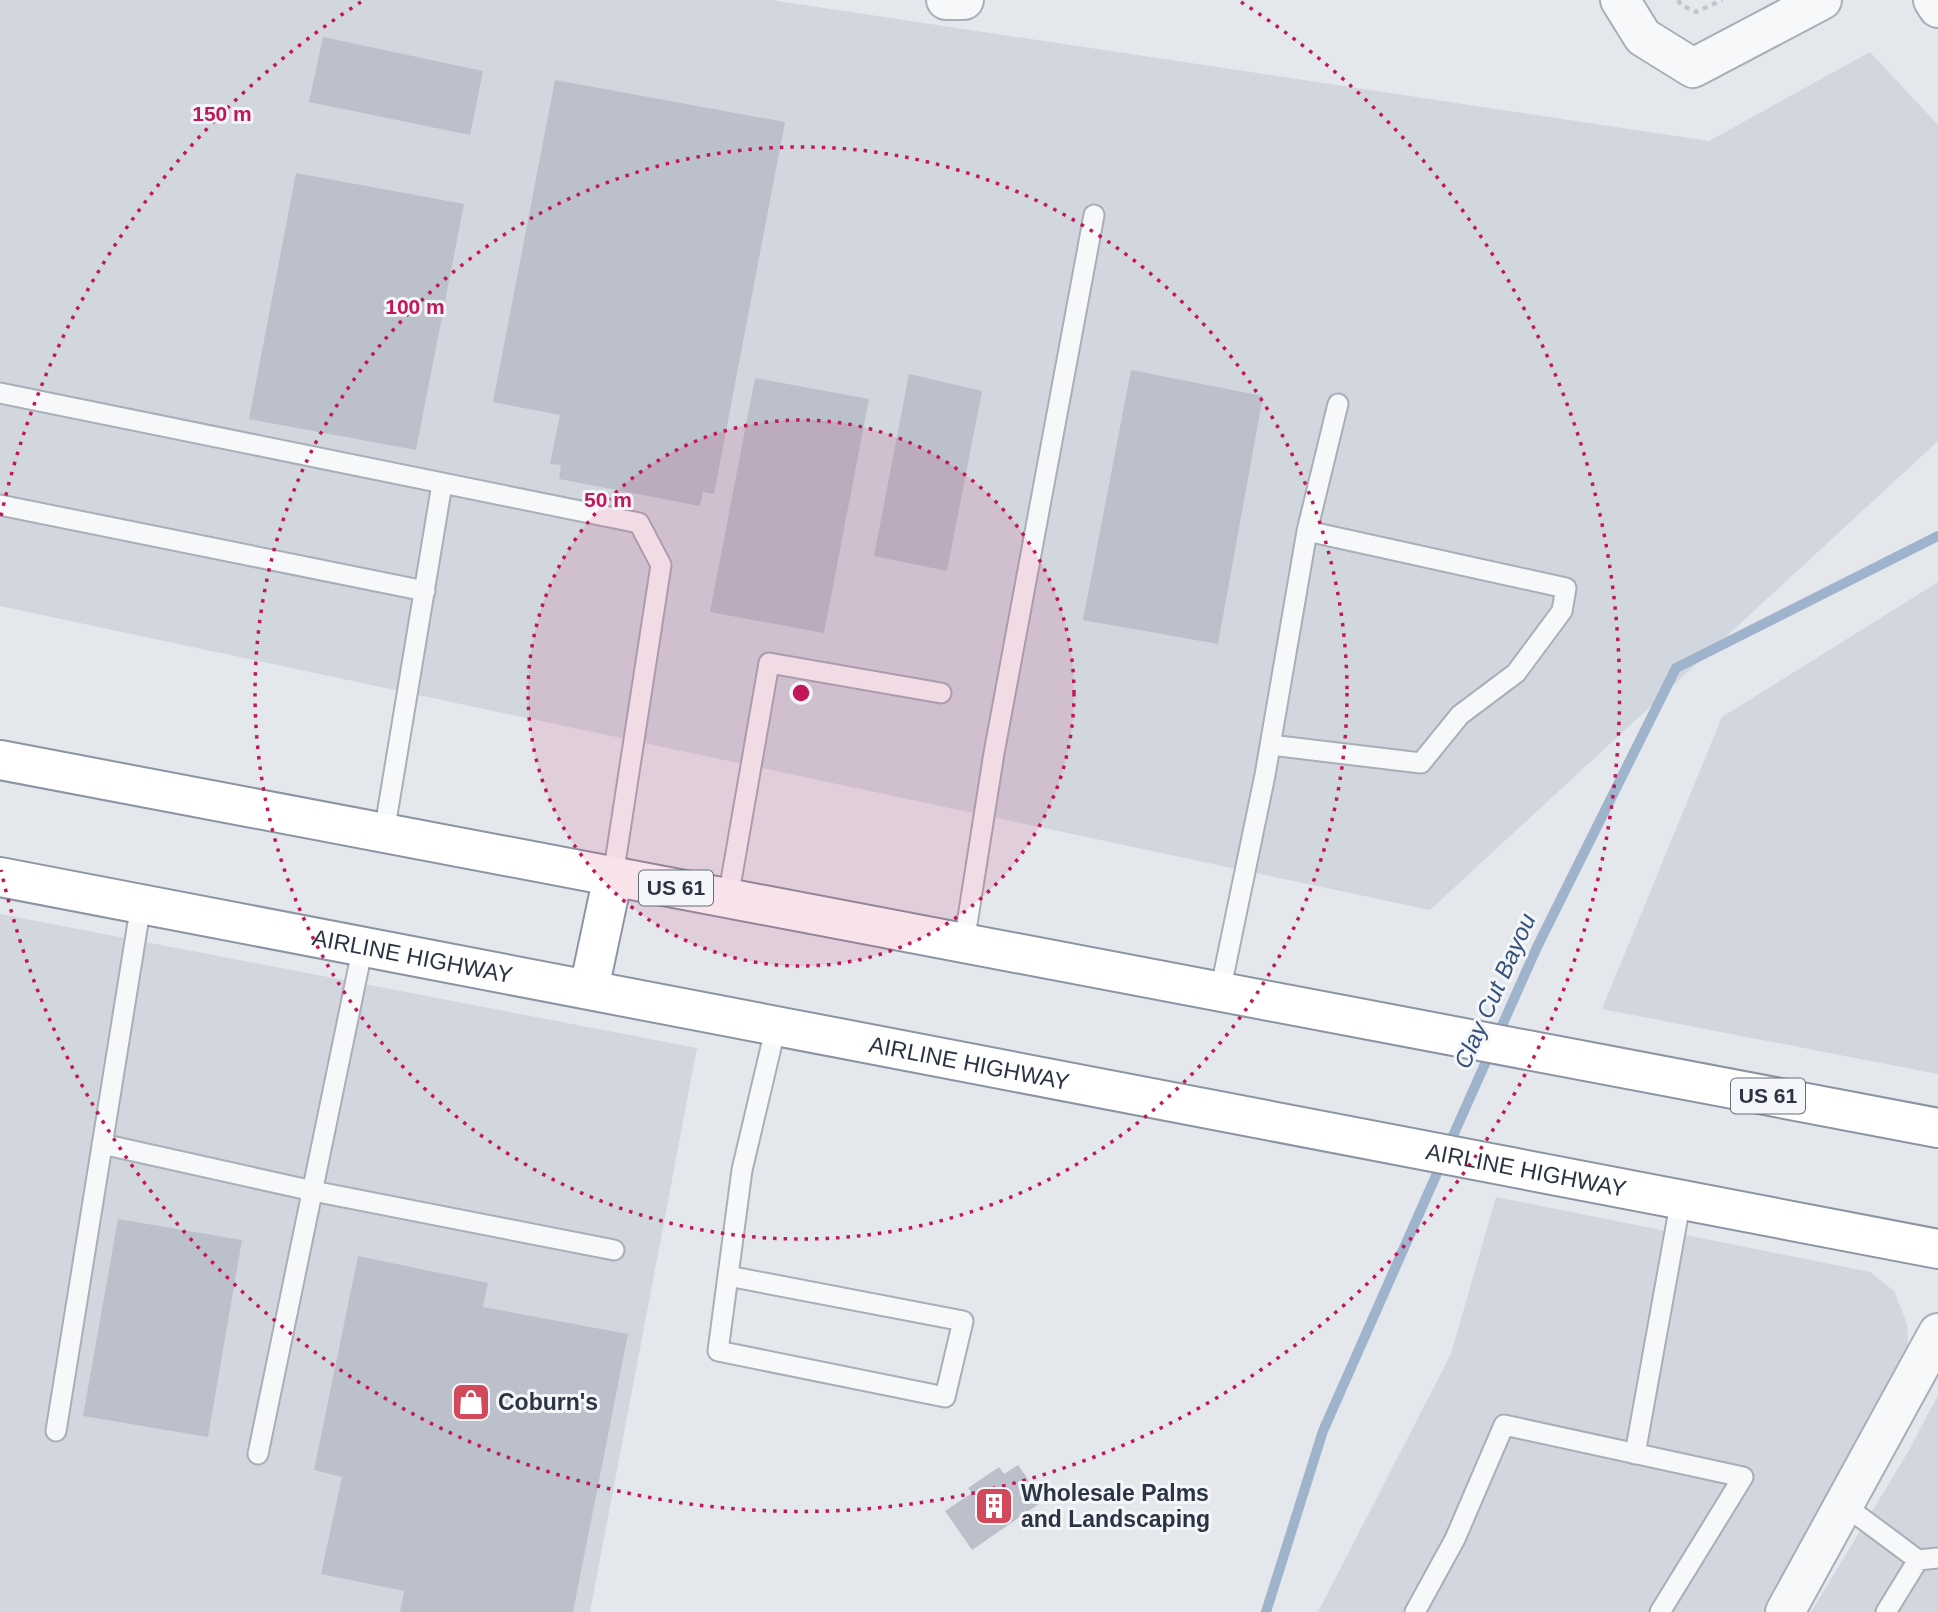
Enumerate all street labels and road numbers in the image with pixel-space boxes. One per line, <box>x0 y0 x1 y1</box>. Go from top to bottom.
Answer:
road number: US 61 <box>639 870 713 906</box>
street label: AIRLINE HIGHWAY <box>310 924 515 988</box>
street label: AIRLINE HIGHWAY <box>867 1031 1072 1095</box>
road number: US 61 <box>1731 1078 1805 1114</box>
street label: AIRLINE HIGHWAY <box>1424 1138 1628 1202</box>

